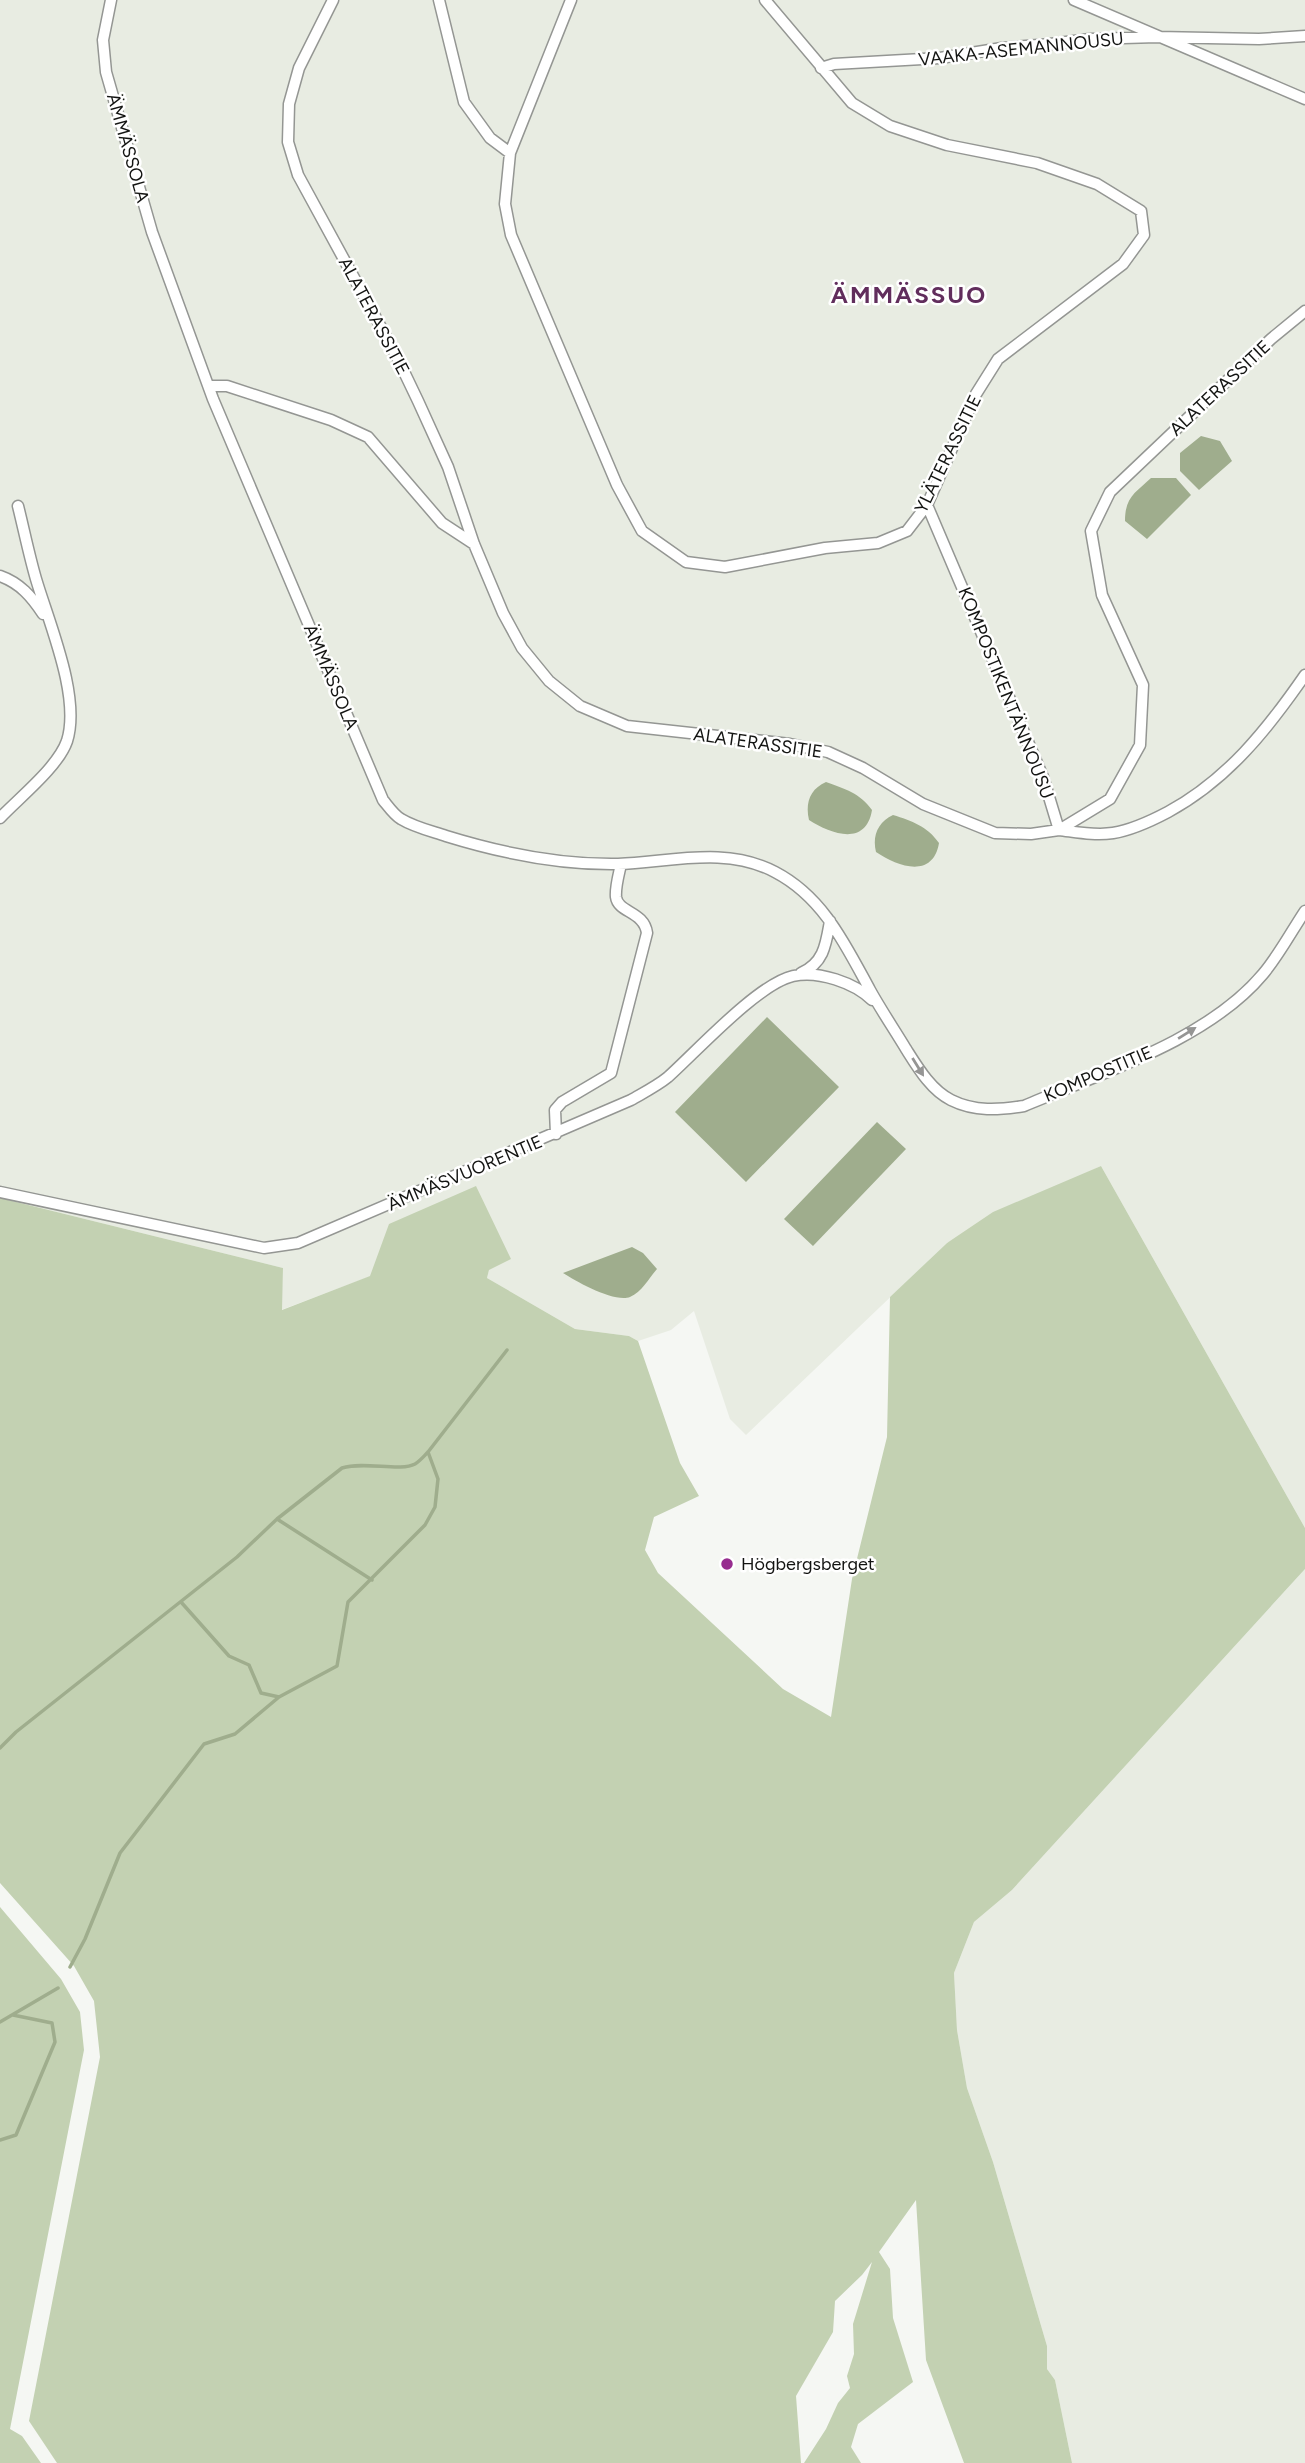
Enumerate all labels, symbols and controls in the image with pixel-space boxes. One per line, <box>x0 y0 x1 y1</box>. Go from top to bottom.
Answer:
street label: VAAKA-ASEMANNOUSU <box>917 27 1125 71</box>
street label: ÄMMÄSSOLA <box>102 91 154 205</box>
street label: ALATERASSITIE <box>334 253 414 379</box>
district label: ÄMMÄSSUO <box>831 280 987 309</box>
street label: ALATERASSITIE <box>1165 336 1275 440</box>
street label: YLÄTERASSITIE <box>910 391 986 517</box>
street label: KOMPOSTIKENTÄNNOUSU <box>953 584 1059 802</box>
street label: ÄMMÄSSOLA <box>299 621 363 733</box>
street label: ALATERASSITIE <box>692 723 824 763</box>
one-way arrow <box>1177 1027 1197 1040</box>
street label: KOMPOSTITIE <box>1040 1041 1156 1107</box>
one-way arrow <box>911 1057 924 1077</box>
street label: ÄMMÄSVUORENTIE <box>384 1130 546 1216</box>
place label: Högbergsberget <box>741 1553 875 1575</box>
marker: Högbergsberget <box>719 1556 735 1572</box>

